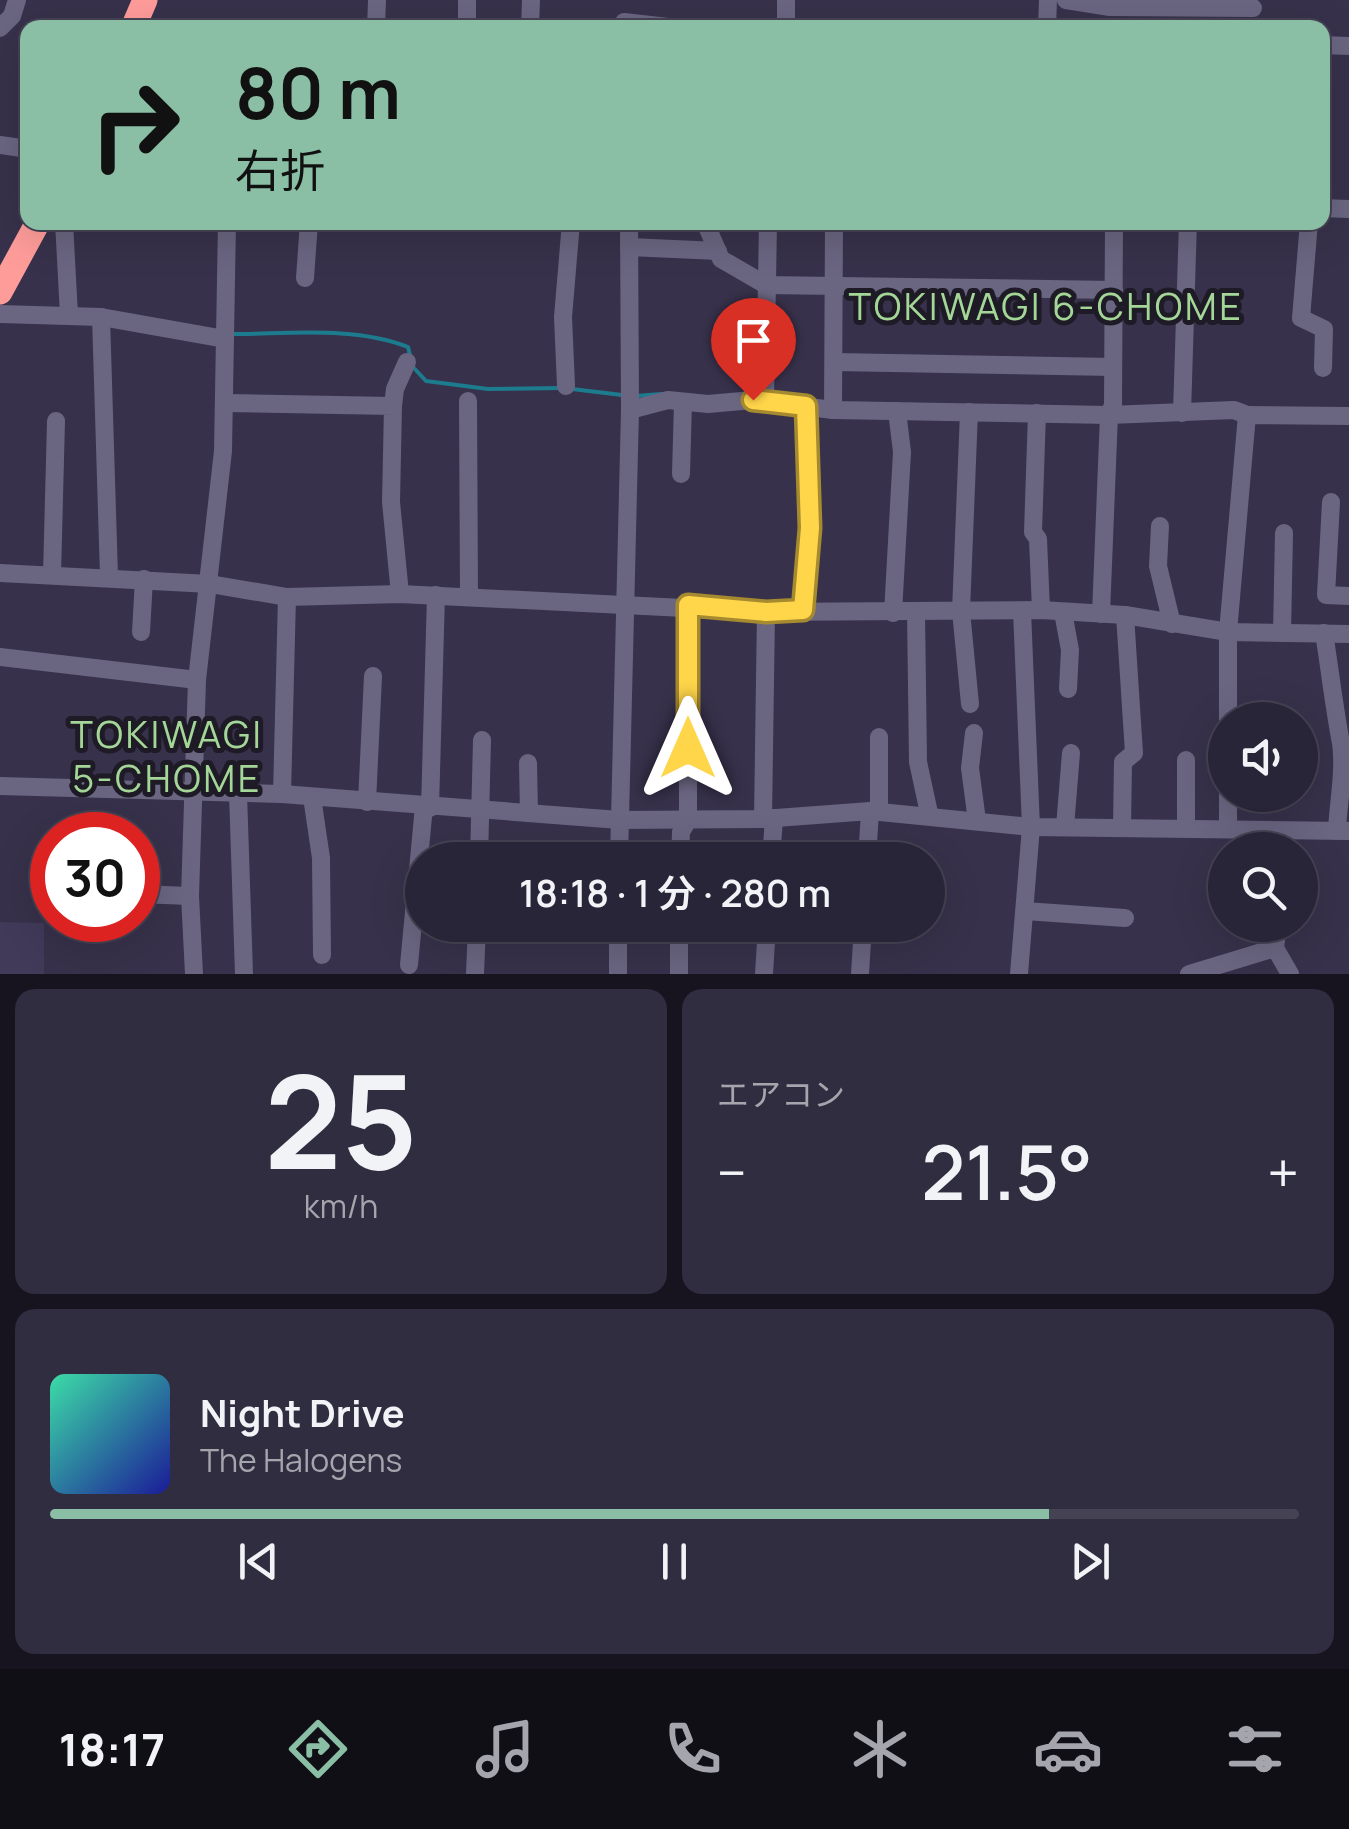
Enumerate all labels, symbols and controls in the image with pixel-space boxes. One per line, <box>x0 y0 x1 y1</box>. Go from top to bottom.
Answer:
text: 80 m <box>235 44 401 140</box>
icon: right <box>70 60 200 190</box>
text: 右折 <box>235 139 325 201</box>
district label: TOKIWAGI 6-CHOME <box>849 279 1243 331</box>
pin <box>711 298 796 401</box>
icon: arrive <box>726 313 781 368</box>
position arrow <box>636 696 740 800</box>
map controls <box>1208 702 1318 942</box>
button: sound <box>1208 702 1318 812</box>
district label: TOKIWAGI 5-CHOME <box>70 707 264 803</box>
speed limit sign: 30 <box>30 812 160 942</box>
button: search <box>1208 832 1318 942</box>
text: 18:18 · 1 分 · 280 m <box>519 866 831 918</box>
text: 25 <box>264 1030 418 1208</box>
text: エアコン <box>717 1072 845 1116</box>
text: 21.5° <box>921 1120 1093 1223</box>
text: − <box>717 1134 747 1210</box>
text: + <box>1267 1134 1299 1210</box>
text: km/h <box>304 1184 378 1228</box>
text: Night Drive <box>200 1386 405 1438</box>
text: The Halogens <box>200 1438 402 1482</box>
icon: previous <box>231 1534 286 1589</box>
icon: pause <box>647 1534 702 1589</box>
icon: next <box>1063 1534 1118 1589</box>
icon: directions <box>283 1714 353 1784</box>
icon: music <box>470 1714 540 1784</box>
icon: phone <box>658 1714 728 1784</box>
icon: climate <box>845 1714 915 1784</box>
icon: car <box>1033 1714 1103 1784</box>
icon: filters <box>1220 1714 1290 1784</box>
text: 18:17 <box>59 1718 165 1780</box>

